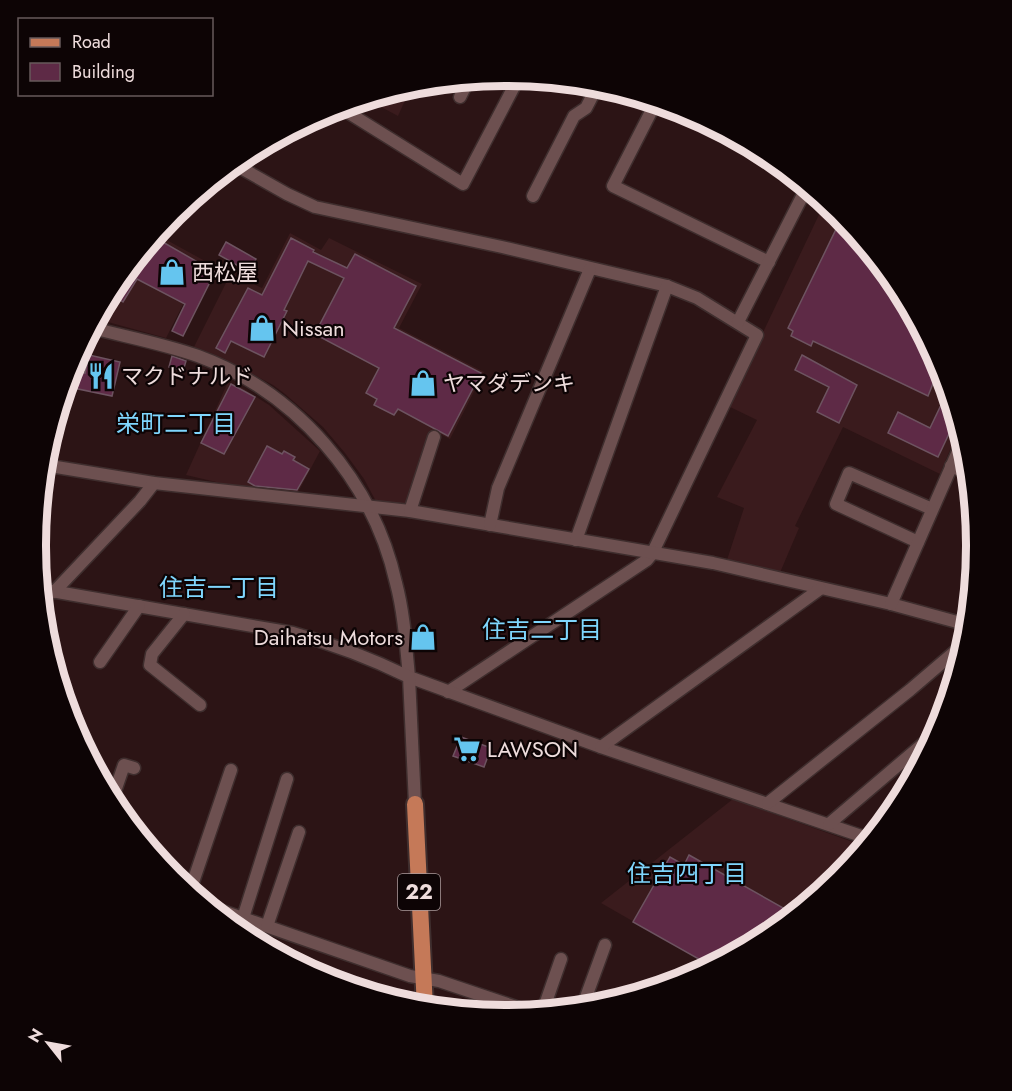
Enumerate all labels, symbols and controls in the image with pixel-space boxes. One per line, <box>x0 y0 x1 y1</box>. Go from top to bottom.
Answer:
legend <box>18 18 213 96</box>
text: Road <box>72 29 111 55</box>
text: Building <box>72 59 135 85</box>
place label: 西松屋 <box>192 256 258 288</box>
shop icon: 西松屋 <box>157 257 187 287</box>
place label: Nissan <box>282 312 345 344</box>
shop icon: Nissan <box>247 313 277 343</box>
place label: マクドナルド <box>121 360 253 392</box>
restaurant icon: マクドナルド <box>86 361 116 391</box>
place label: ヤマダデンキ <box>443 367 575 399</box>
shop icon: ヤマダデンキ <box>408 368 438 398</box>
district label: 栄町二丁目 <box>116 406 236 441</box>
district label: 住吉一丁目 <box>159 570 279 605</box>
district label: 住吉二丁目 <box>482 612 602 647</box>
place label: Daihatsu Motors <box>254 621 403 653</box>
shop icon: Daihatsu Motors <box>408 622 438 652</box>
place label: LAWSON <box>487 733 578 765</box>
supermarket icon: LAWSON <box>452 734 482 764</box>
district label: 住吉四丁目 <box>627 856 747 891</box>
road number: 22 <box>398 874 440 910</box>
north arrow <box>18 1013 78 1073</box>
text: N <box>22 1024 49 1047</box>

